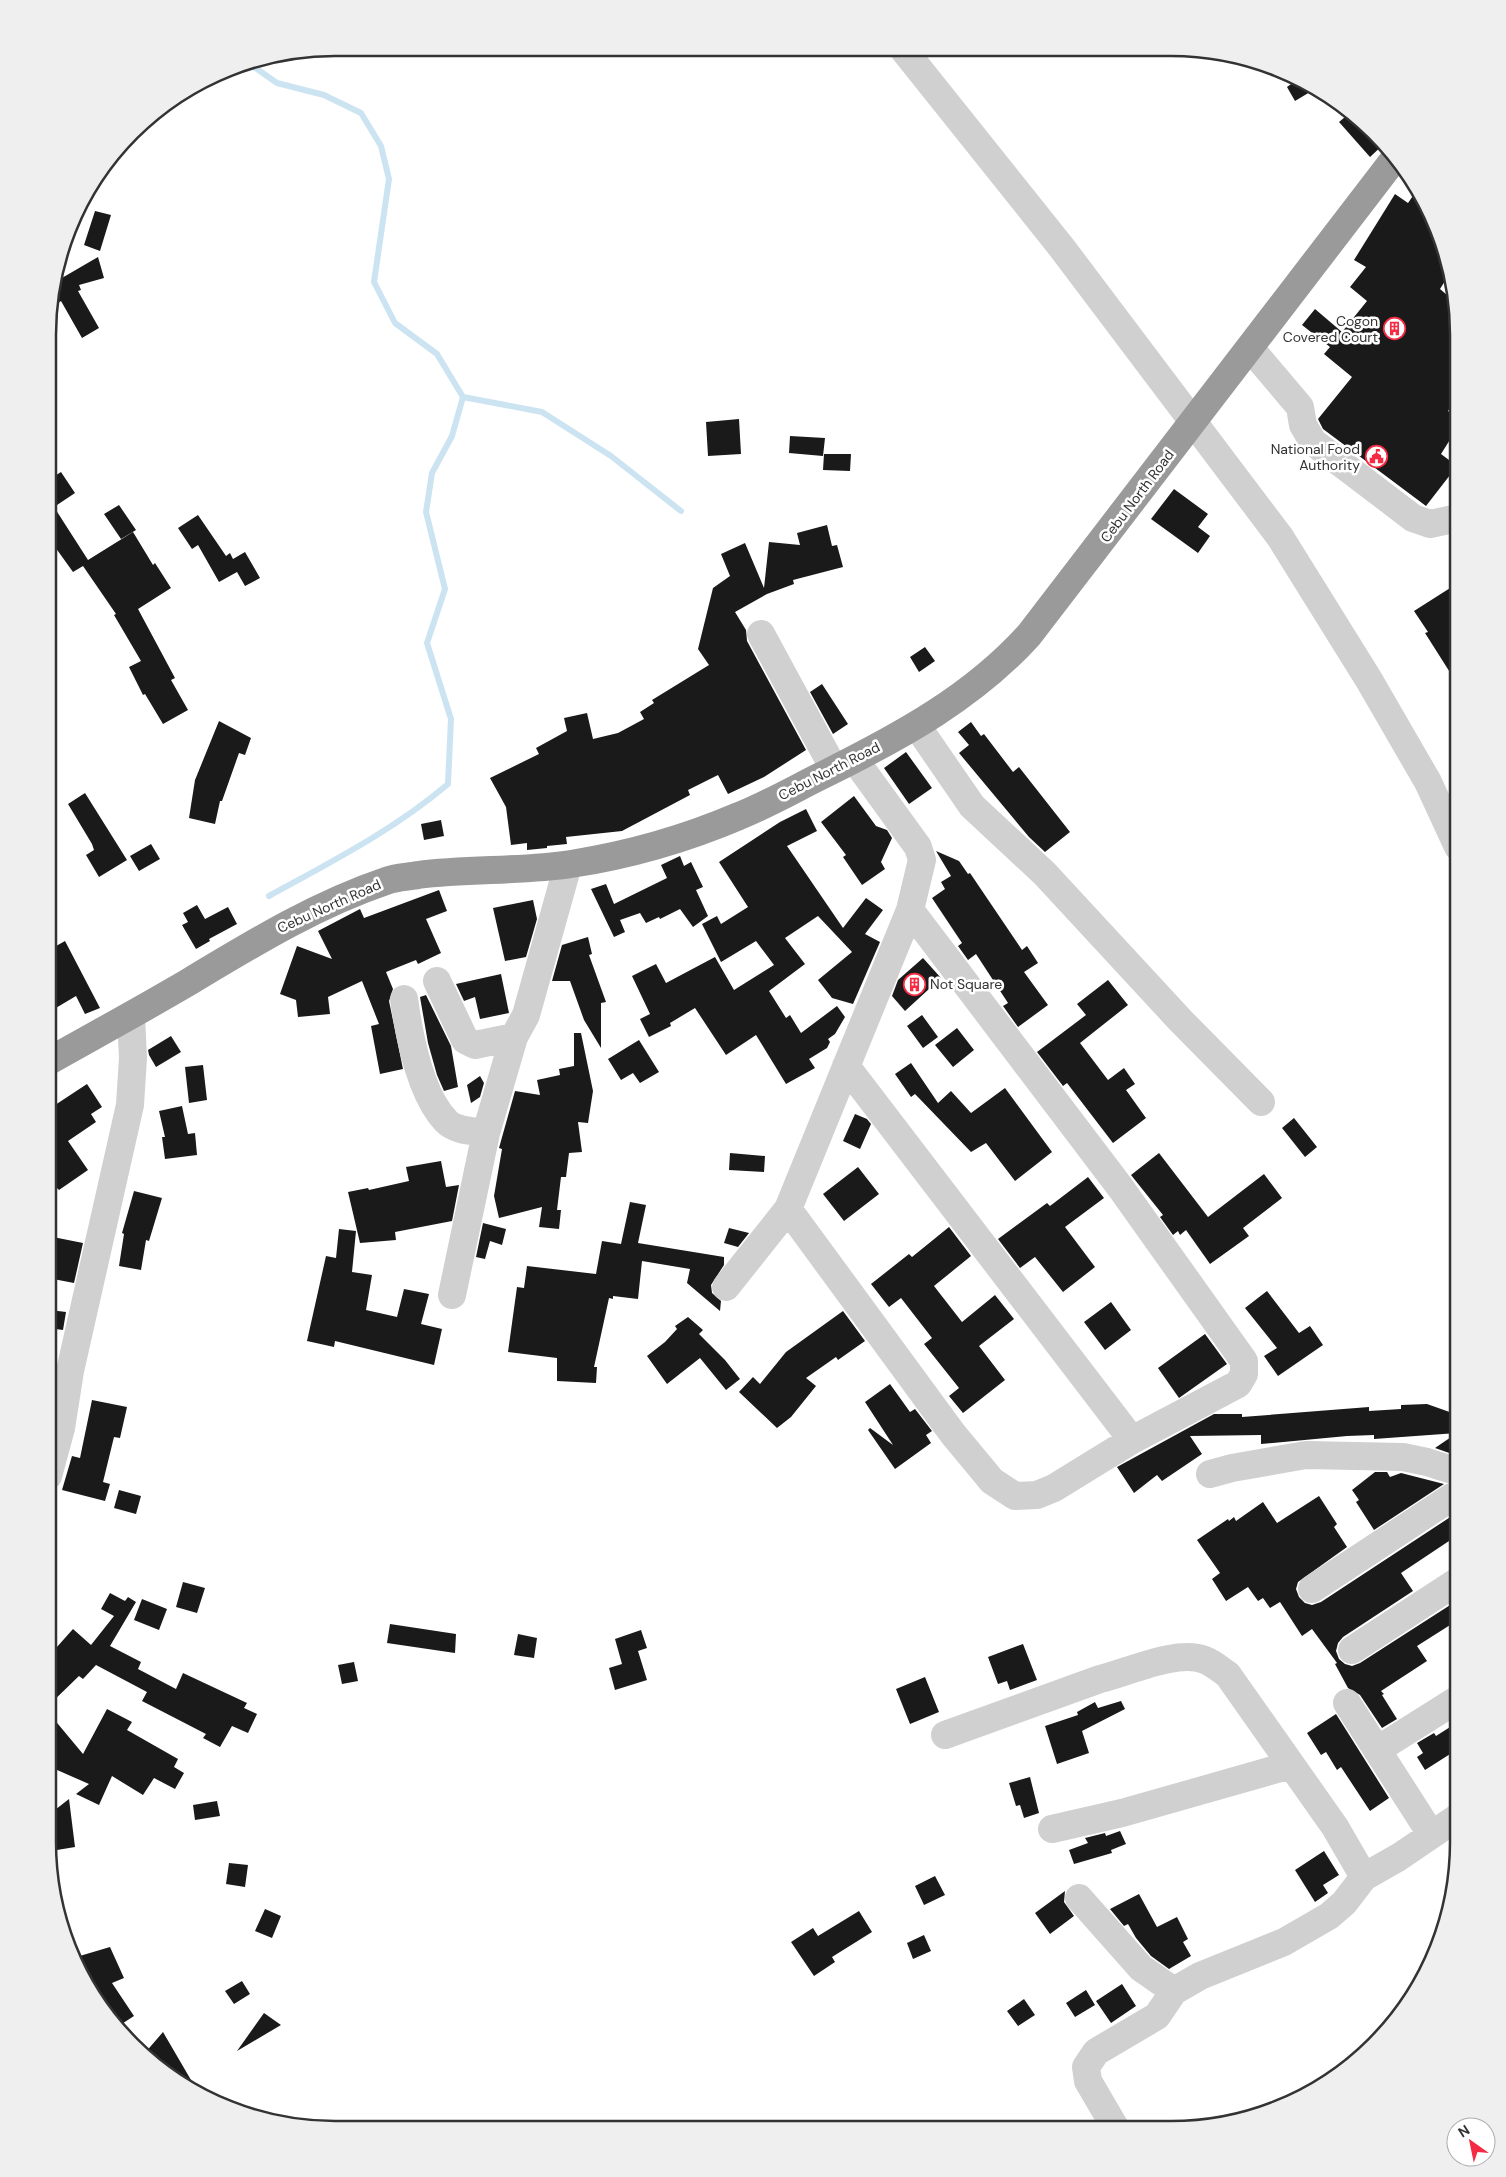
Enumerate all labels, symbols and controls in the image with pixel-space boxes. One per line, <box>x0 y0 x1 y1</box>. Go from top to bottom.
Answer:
place label: Cogon Covered Court <box>1283 312 1378 346</box>
building icon: Cogon Covered Court <box>1382 317 1406 341</box>
place label: National Food Authority <box>1271 440 1360 474</box>
public building icon: National Food Authority <box>1364 445 1388 469</box>
street label: Cebu North Road <box>1096 446 1178 546</box>
street label: Cebu North Road <box>775 738 883 804</box>
street label: Cebu North Road <box>274 875 384 937</box>
building icon: Not Square <box>902 972 926 996</box>
place label: Not Square <box>930 975 1002 993</box>
north arrow <box>1446 2117 1496 2167</box>
text: N <box>1455 2121 1473 2141</box>

